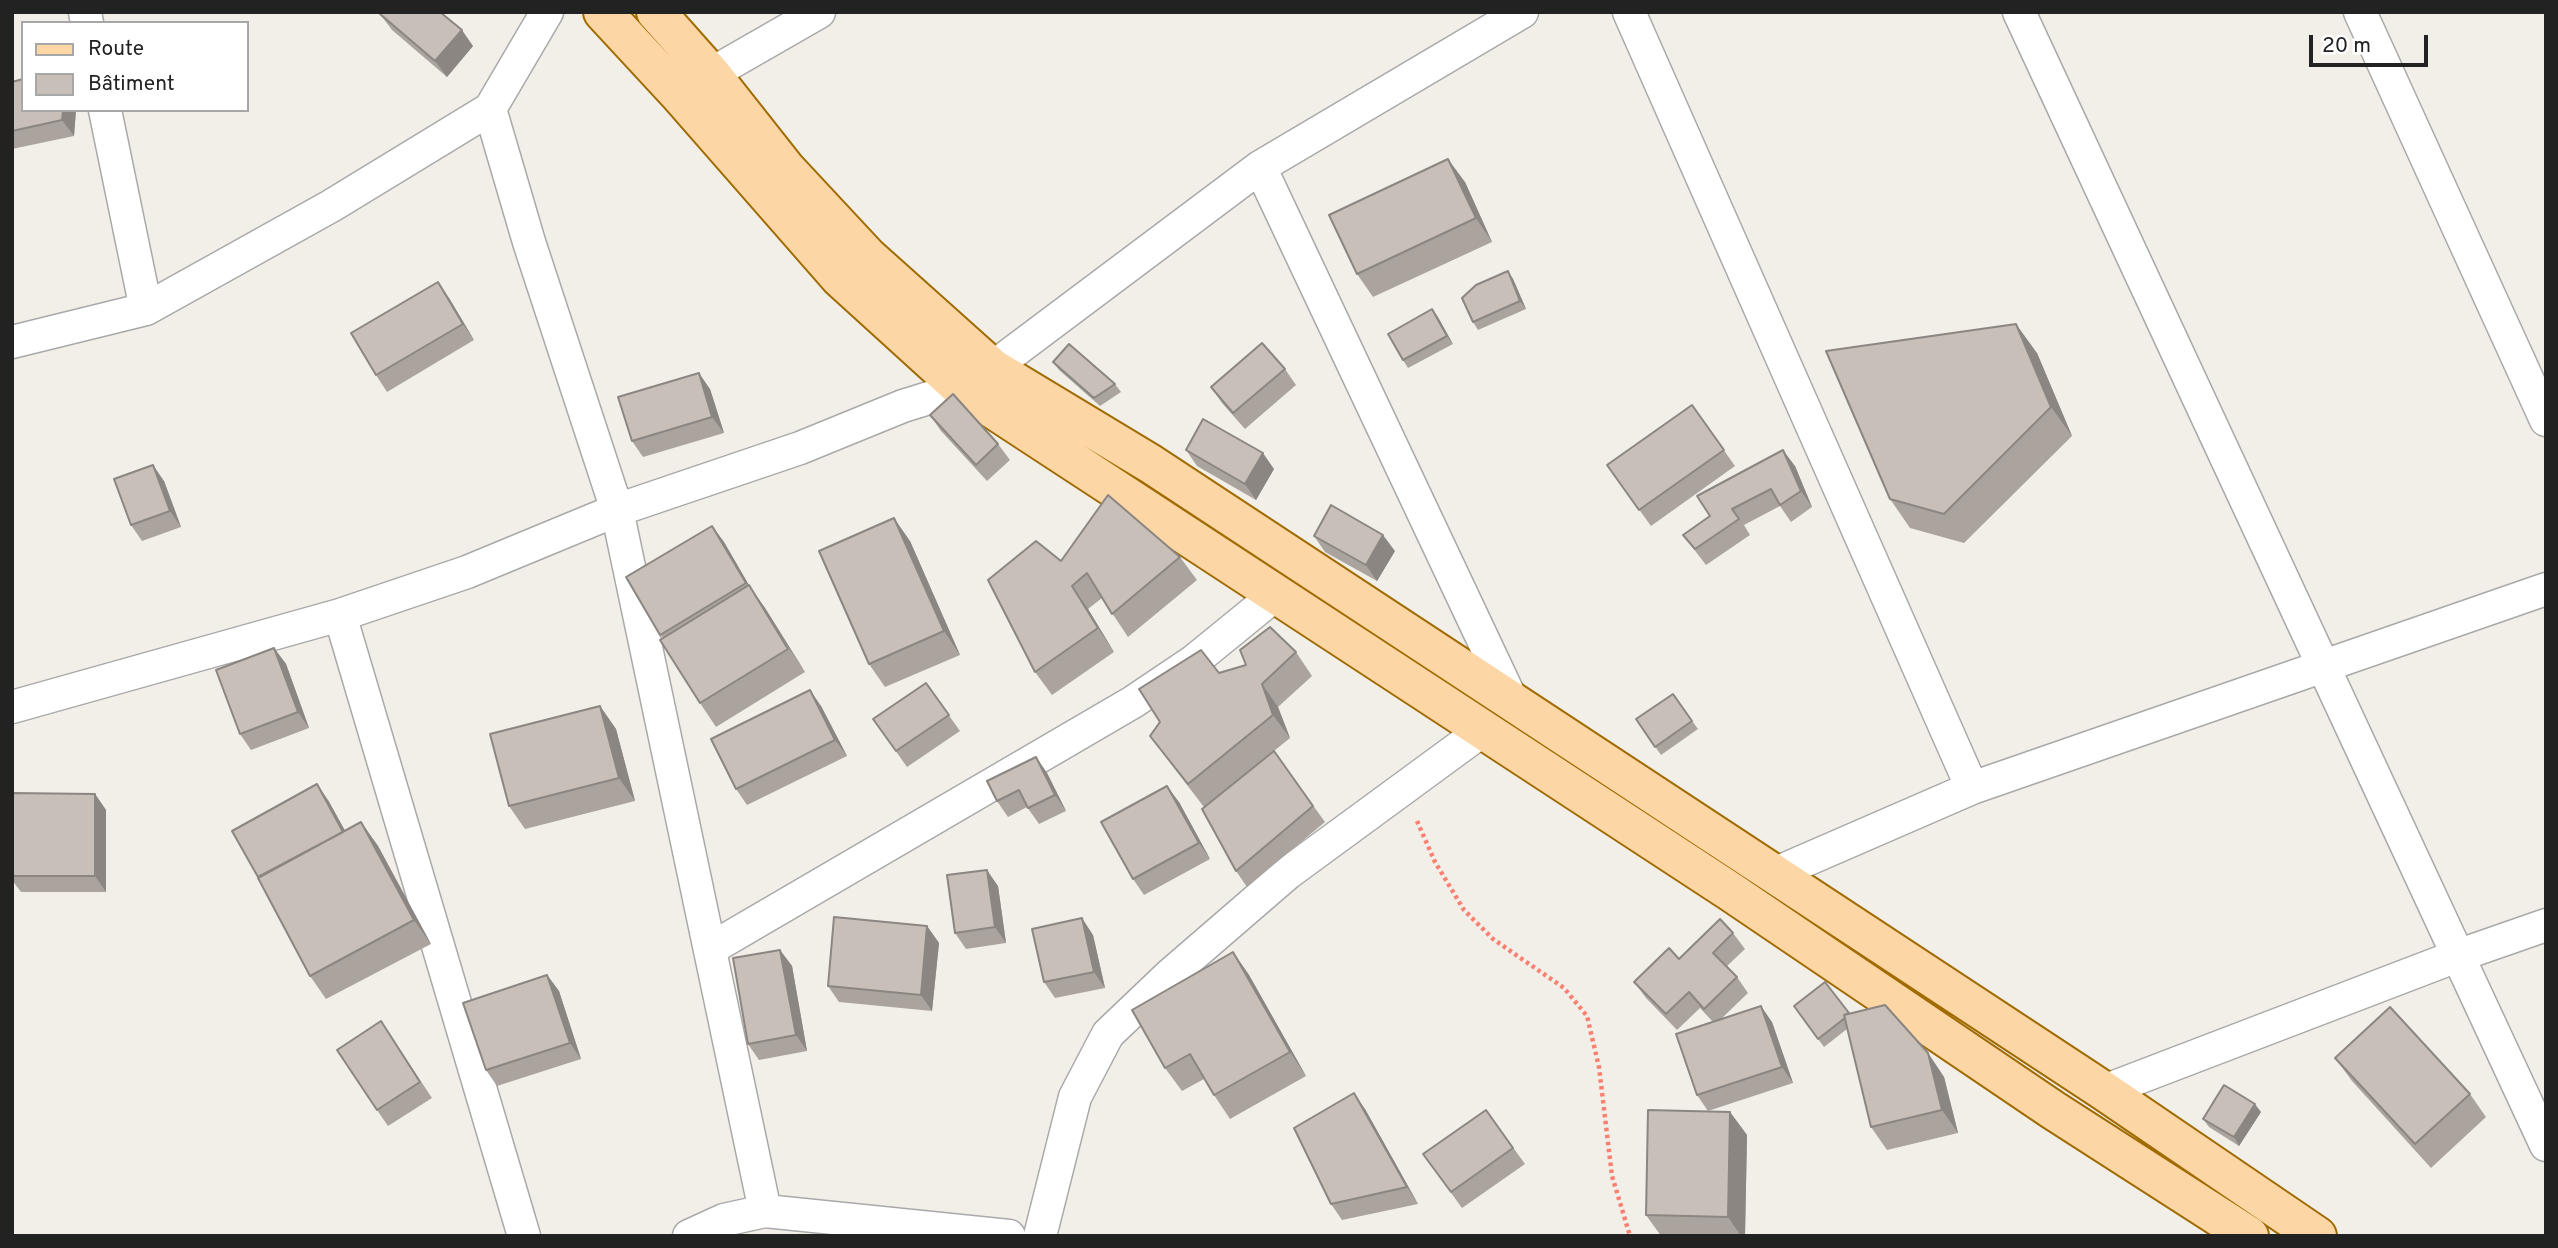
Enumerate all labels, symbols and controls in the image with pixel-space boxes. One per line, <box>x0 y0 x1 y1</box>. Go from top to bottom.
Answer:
legend <box>21 21 248 112</box>
scale bar <box>2313 21 2432 65</box>
text: 20 m <box>2322 33 2371 60</box>
text: Route <box>88 36 144 63</box>
text: Bâtiment <box>88 71 175 98</box>

